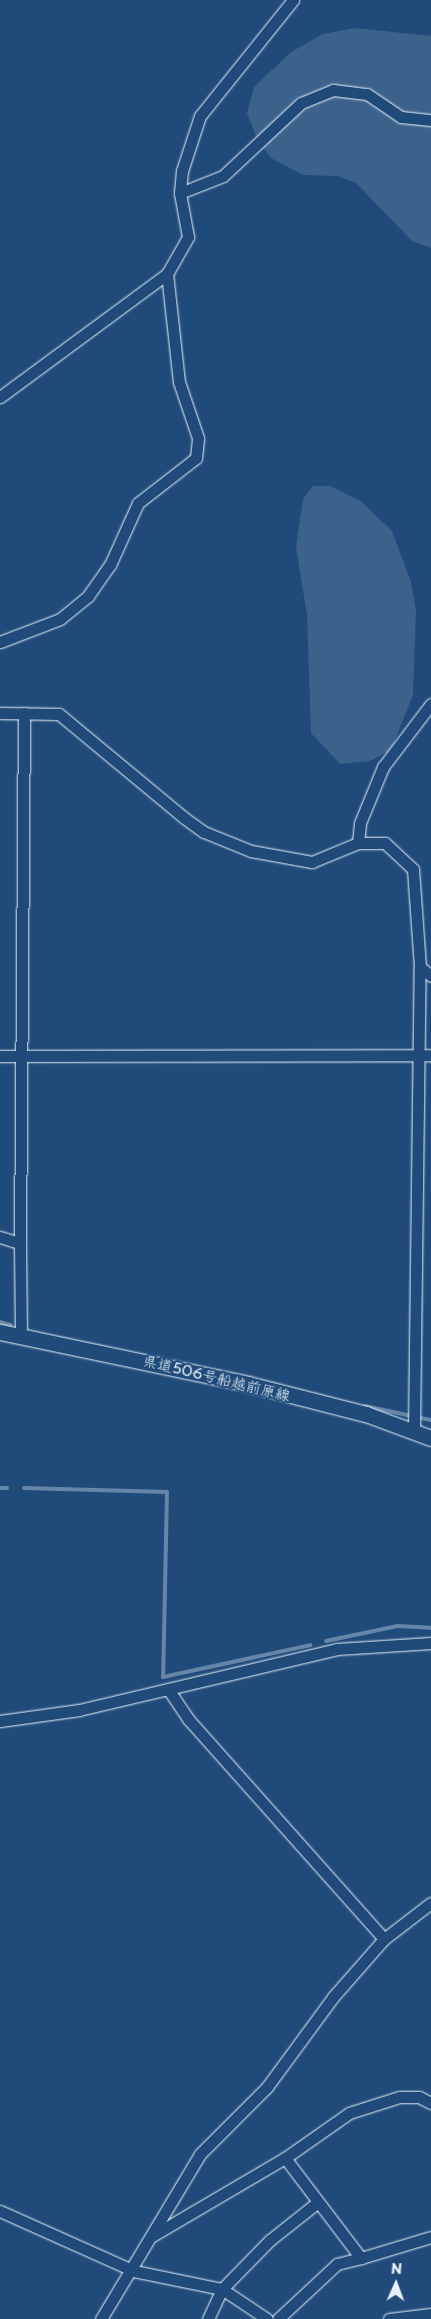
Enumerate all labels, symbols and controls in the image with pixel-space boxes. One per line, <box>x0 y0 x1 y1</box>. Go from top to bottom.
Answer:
street label: 県道506号船越前原線 <box>142 1350 292 1404</box>
text: N <box>391 2258 402 2279</box>
north arrow <box>371 2259 421 2309</box>

